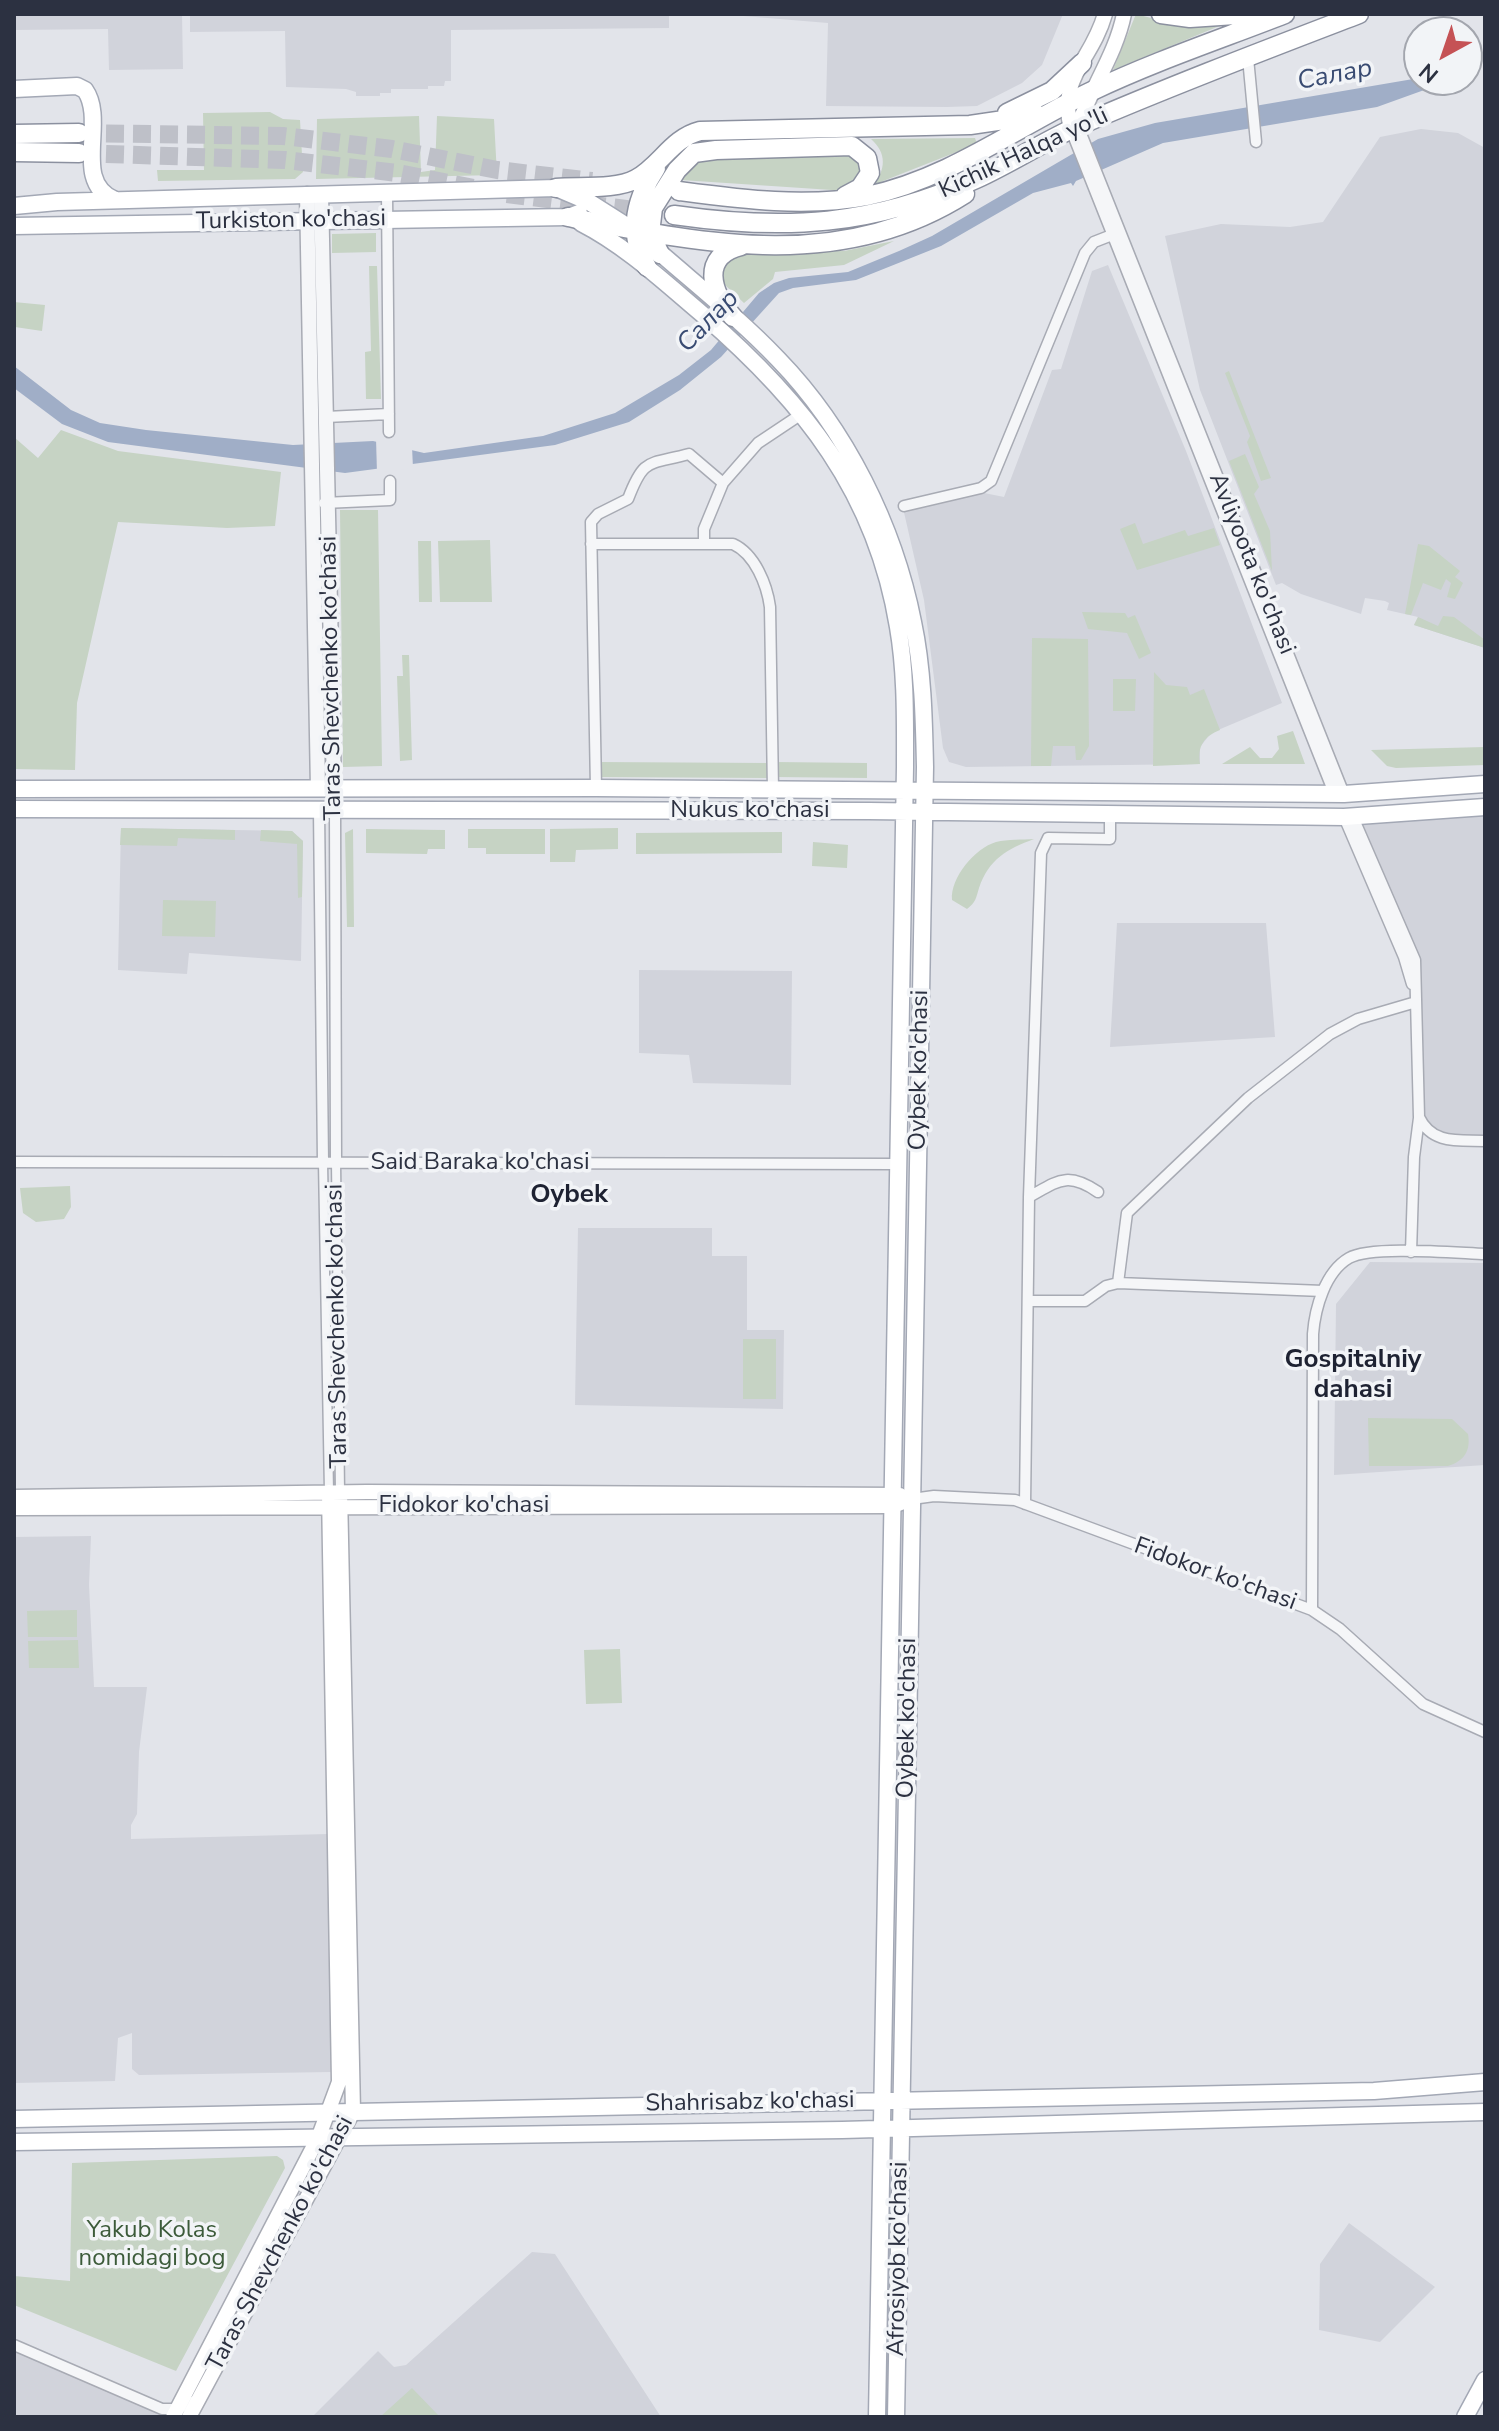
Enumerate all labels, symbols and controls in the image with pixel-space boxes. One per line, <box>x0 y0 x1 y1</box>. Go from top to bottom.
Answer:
north arrow <box>1403 16 1483 96</box>
water label: Салар <box>1295 53 1375 99</box>
text: N <box>1413 56 1445 90</box>
street label: Kichik Halqa yo'li <box>935 102 1113 206</box>
street label: Turkiston ko'chasi <box>196 205 386 237</box>
water label: Салар <box>672 284 746 360</box>
street label: Avliyoota ko'chasi <box>1202 469 1300 659</box>
street label: Taras Shevchenko ko'chasi <box>315 535 349 821</box>
street label: Nukus ko'chasi <box>670 797 830 825</box>
street label: Oybek ko'chasi <box>904 989 936 1151</box>
street label: Said Baraka ko'chasi <box>370 1149 590 1177</box>
district label: Oybek <box>530 1180 608 1212</box>
street label: Taras Shevchenko ko'chasi <box>321 1183 355 1469</box>
district label: Gospitalniy dahasi <box>1284 1345 1422 1406</box>
street label: Fidokor ko'chasi <box>379 1492 549 1520</box>
street label: Fidokor ko'chasi <box>1130 1532 1300 1618</box>
street label: Oybek ko'chasi <box>892 1637 924 1799</box>
street label: Shahrisabz ko'chasi <box>645 2087 855 2119</box>
street label: Taras Shevchenko ko'chasi <box>201 2112 361 2376</box>
street label: Afrosiyob ko'chasi <box>883 2161 915 2357</box>
park label: Yakub Kolas nomidagi bog <box>79 2217 225 2273</box>

